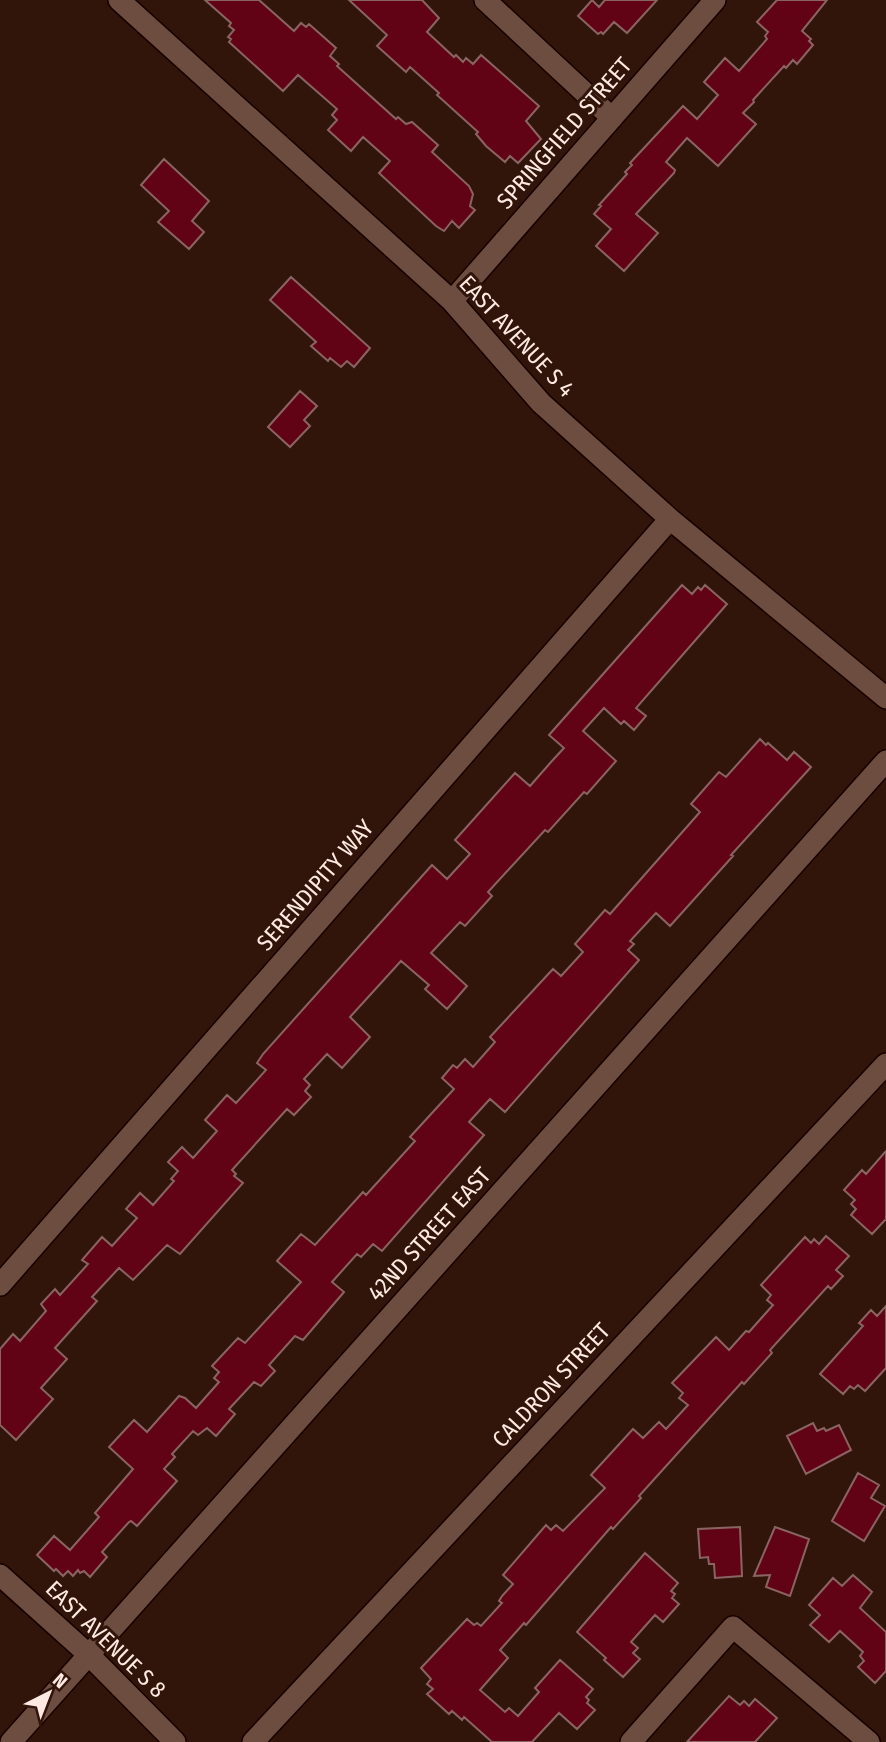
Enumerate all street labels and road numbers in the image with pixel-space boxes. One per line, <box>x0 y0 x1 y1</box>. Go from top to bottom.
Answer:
street label: SPRINGFIELD STREET <box>491 51 638 214</box>
street label: EAST AVENUE S 4 <box>454 270 580 402</box>
street label: SERENDIPITY WAY <box>251 813 380 956</box>
street label: 42ND STREET EAST <box>362 1161 496 1306</box>
street label: CALDRON STREET <box>486 1317 616 1453</box>
street label: EAST AVENUE S 8 <box>40 1575 172 1703</box>

